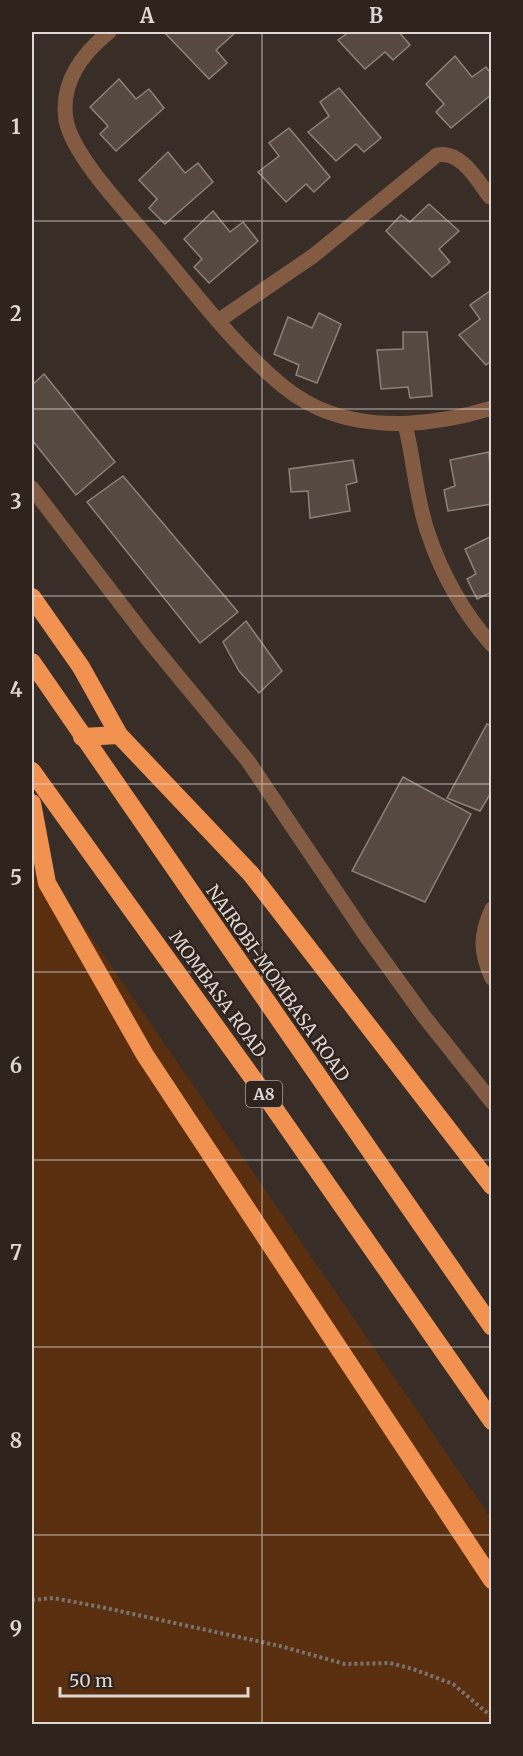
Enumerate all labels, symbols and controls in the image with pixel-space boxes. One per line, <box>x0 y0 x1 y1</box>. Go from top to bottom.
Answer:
text: A <box>139 3 155 28</box>
text: B <box>369 3 383 28</box>
text: 1 <box>11 114 21 139</box>
text: 2 <box>10 301 22 326</box>
text: 3 <box>10 489 22 514</box>
text: 4 <box>10 677 23 702</box>
text: 5 <box>10 865 22 890</box>
street label: NAIROBI-MOMBASA ROAD <box>202 881 354 1085</box>
street label: MOMBASA ROAD <box>165 926 271 1062</box>
text: 6 <box>10 1053 22 1078</box>
road number: A8 <box>246 1081 282 1107</box>
text: 7 <box>10 1240 22 1265</box>
text: 8 <box>10 1428 22 1453</box>
text: 9 <box>10 1616 22 1641</box>
scale bar <box>60 1660 248 1698</box>
text: 50 m <box>69 1669 113 1692</box>

